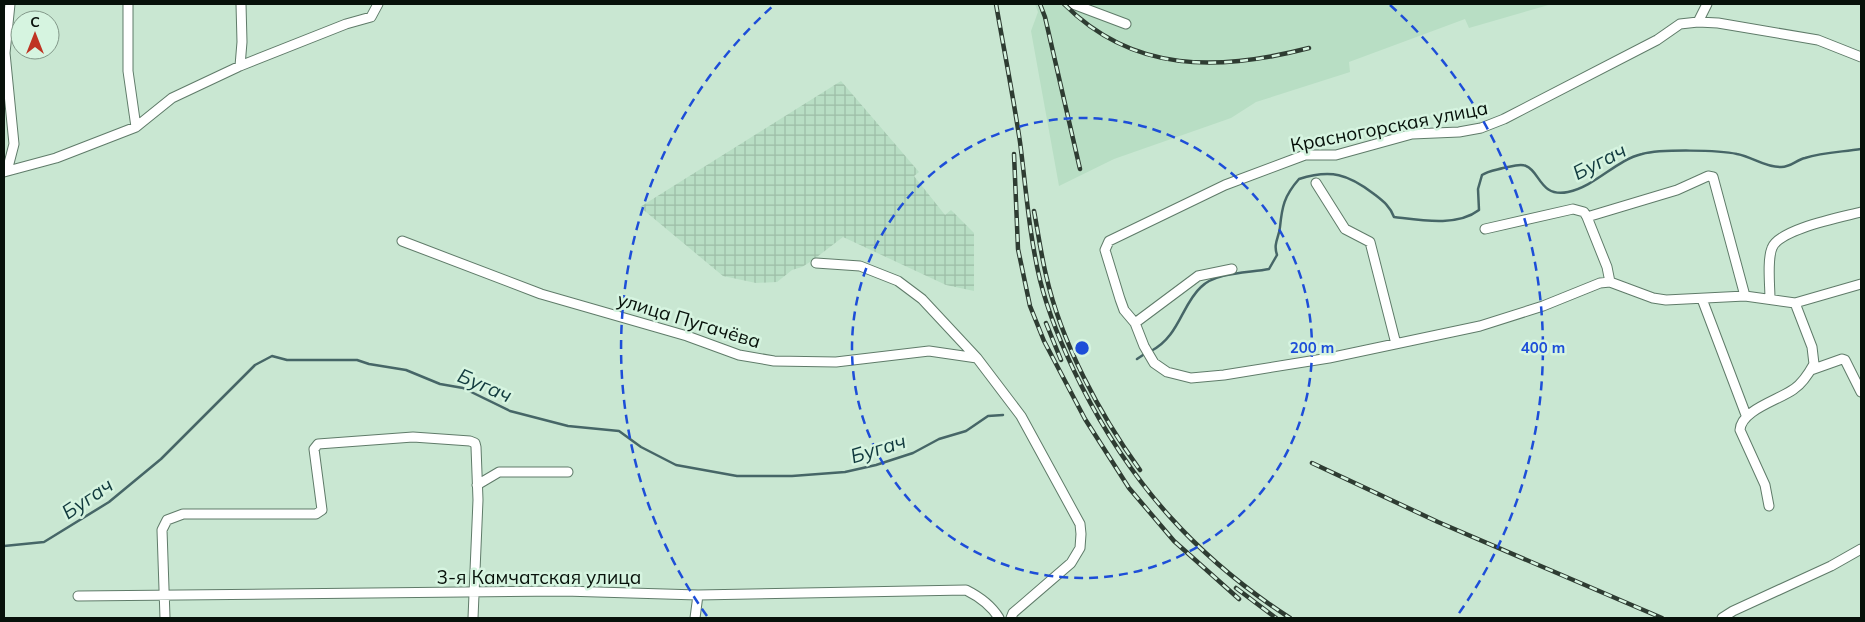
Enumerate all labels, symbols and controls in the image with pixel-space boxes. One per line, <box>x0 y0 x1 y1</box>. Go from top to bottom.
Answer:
north arrow <box>10 10 60 60</box>
text: С <box>30 13 40 31</box>
street label: Красногорская улица <box>1288 95 1490 157</box>
water label: Бугач <box>1568 137 1630 185</box>
street label: улица Пугачёва <box>614 287 764 353</box>
text: 200 m <box>1290 338 1334 357</box>
text: 400 m <box>1521 338 1565 357</box>
centre of rings <box>1073 339 1091 357</box>
water label: Бугач <box>454 362 516 408</box>
water label: Бугач <box>847 428 909 468</box>
water label: Бугач <box>56 472 118 524</box>
street label: 3-я Камчатская улица <box>437 565 641 589</box>

